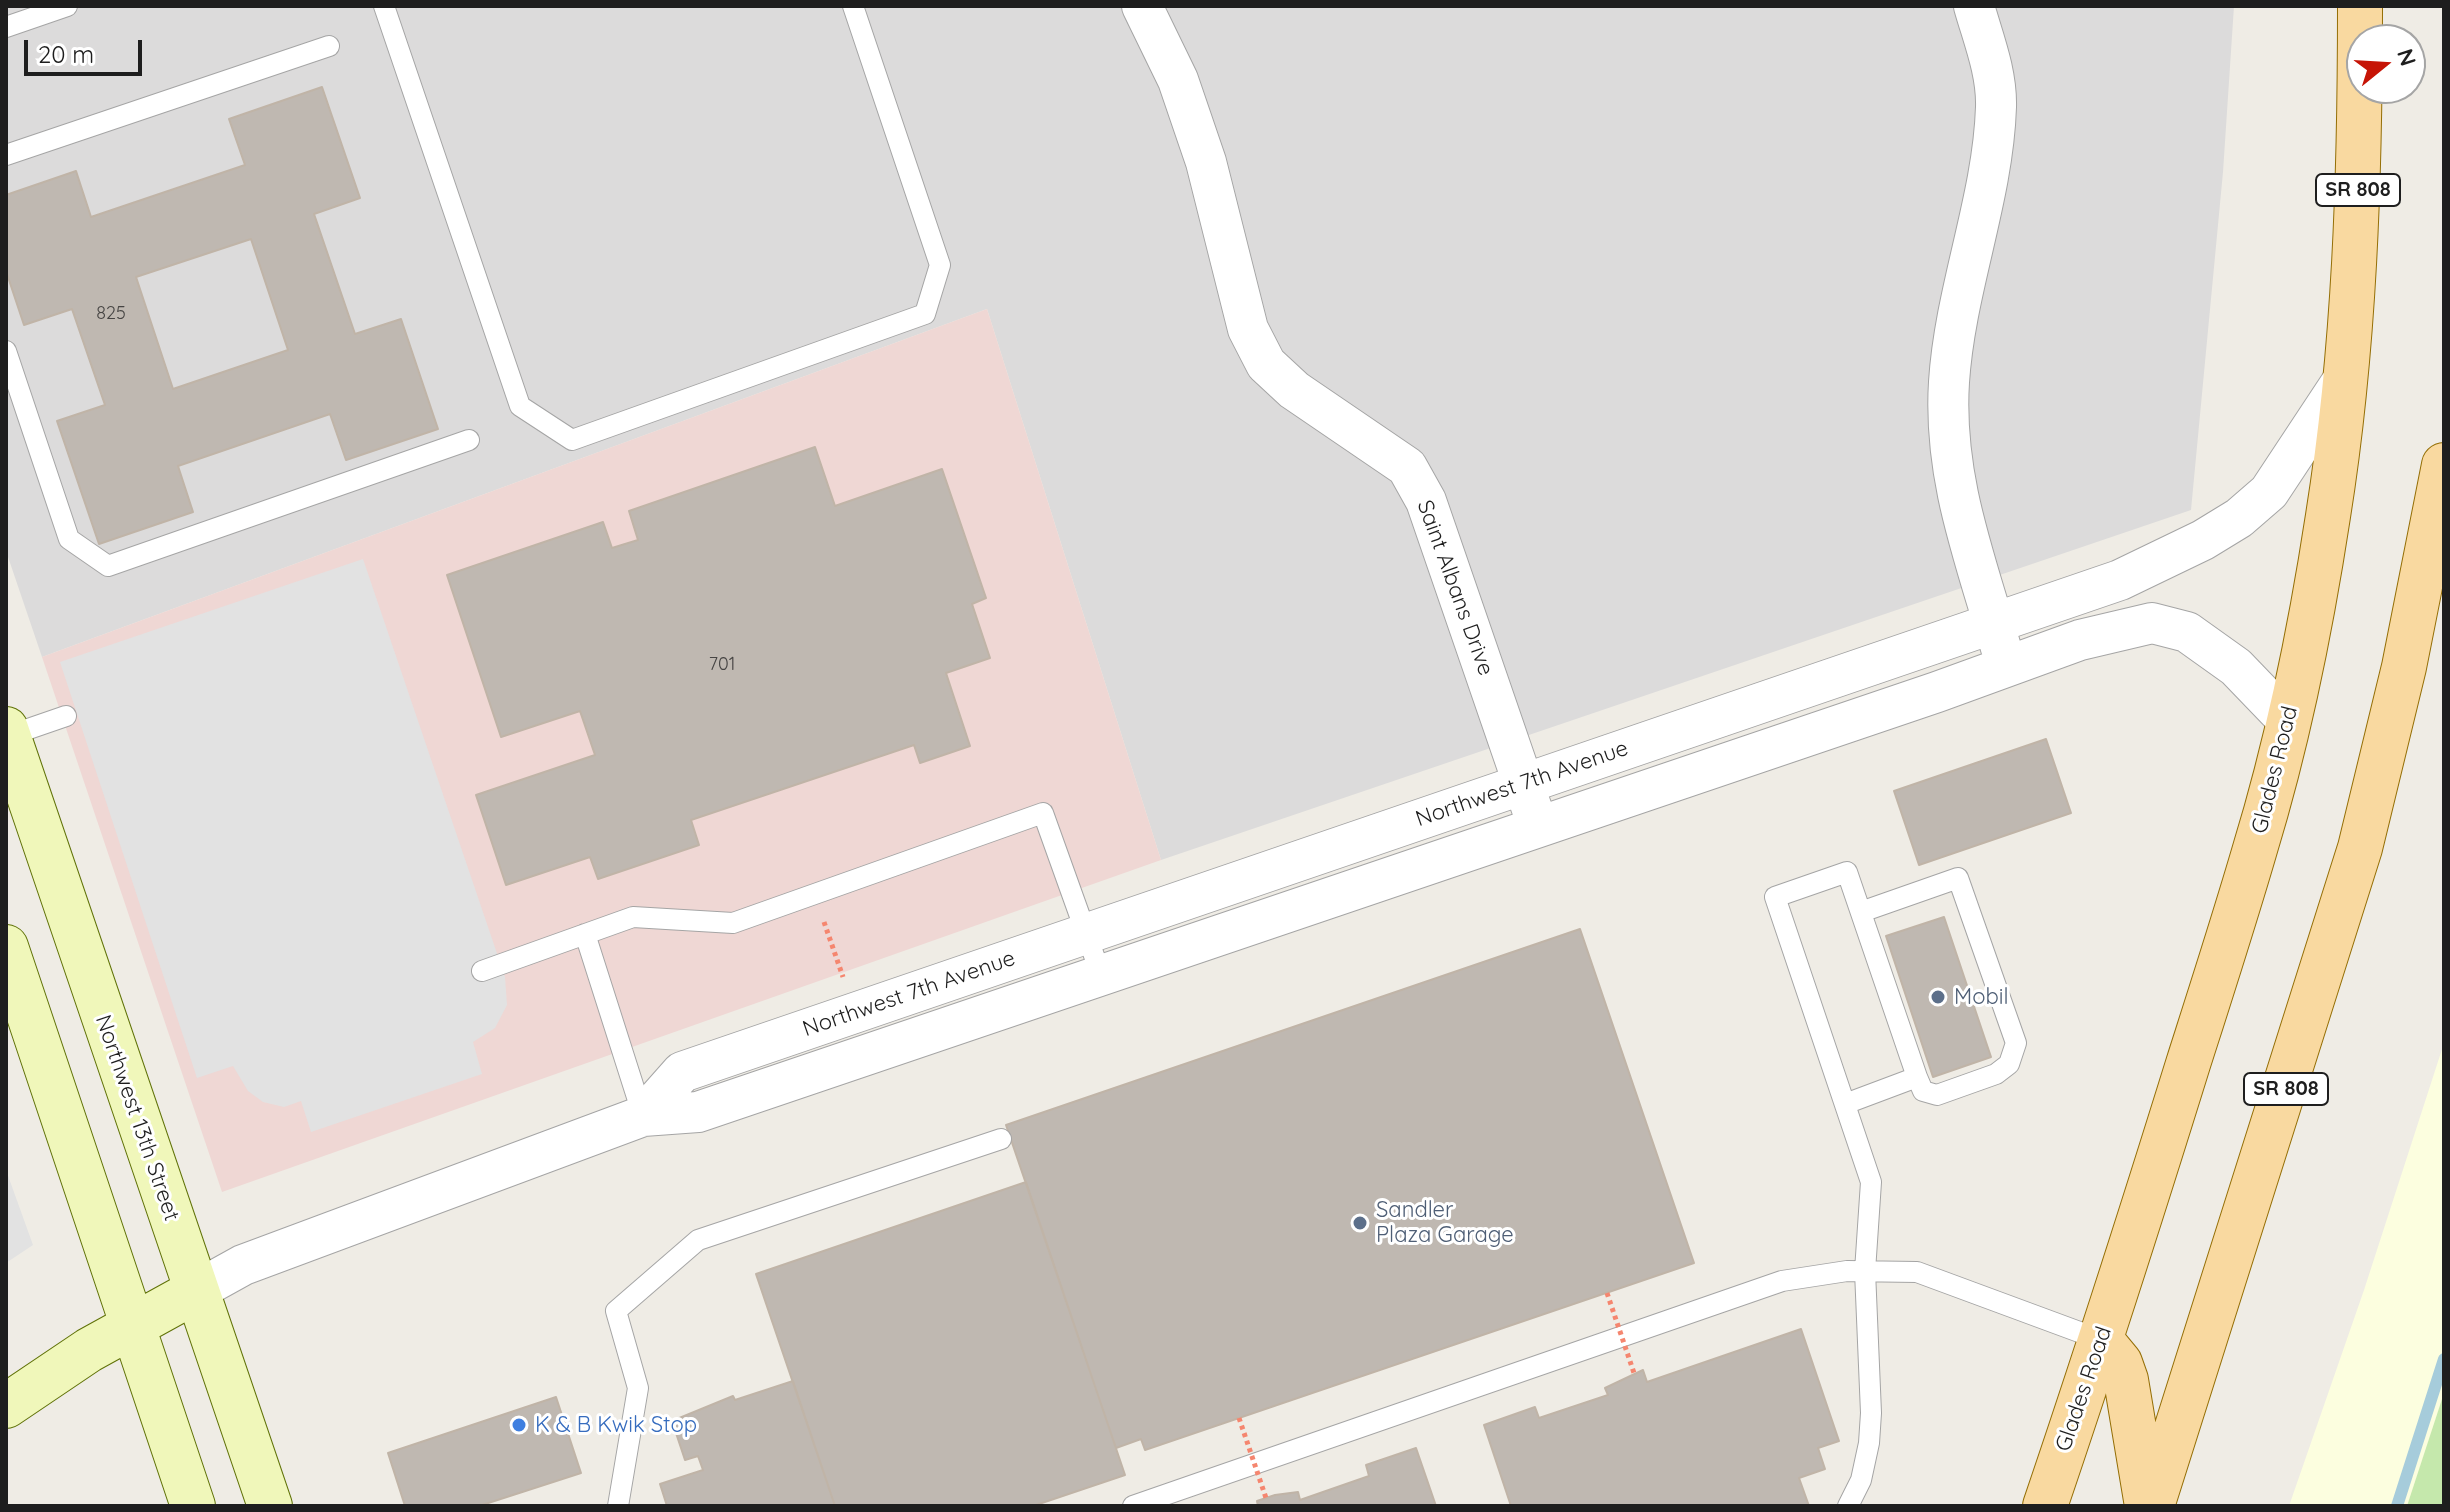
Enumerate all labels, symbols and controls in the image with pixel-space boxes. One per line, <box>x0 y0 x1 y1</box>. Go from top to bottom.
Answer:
scale bar <box>28 24 146 74</box>
north arrow <box>2346 24 2426 104</box>
text: 20 m <box>38 39 94 69</box>
text: N <box>2391 45 2423 69</box>
road number: SR 808 <box>2316 174 2400 206</box>
house number: 825 <box>96 303 126 325</box>
street label: Saint Albans Drive <box>1411 497 1499 679</box>
house number: 701 <box>709 654 735 676</box>
street label: Glades Road <box>2246 704 2304 836</box>
street label: Northwest 7th Avenue <box>1412 735 1632 833</box>
street label: Northwest 7th Avenue <box>799 945 1019 1043</box>
place label: Mobil <box>1954 984 2009 1010</box>
marker: Mobil <box>1929 988 1947 1006</box>
street label: Northwest 13th Street <box>89 1011 185 1225</box>
road number: SR 808 <box>2244 1073 2328 1105</box>
place label: Sandler Plaza Garage <box>1376 1197 1514 1248</box>
marker: Sandler Plaza Garage <box>1351 1214 1369 1232</box>
street label: Glades Road <box>2050 1323 2118 1455</box>
place label: K & B Kwik Stop <box>535 1412 697 1438</box>
marker: K & B Kwik Stop <box>510 1416 528 1434</box>

